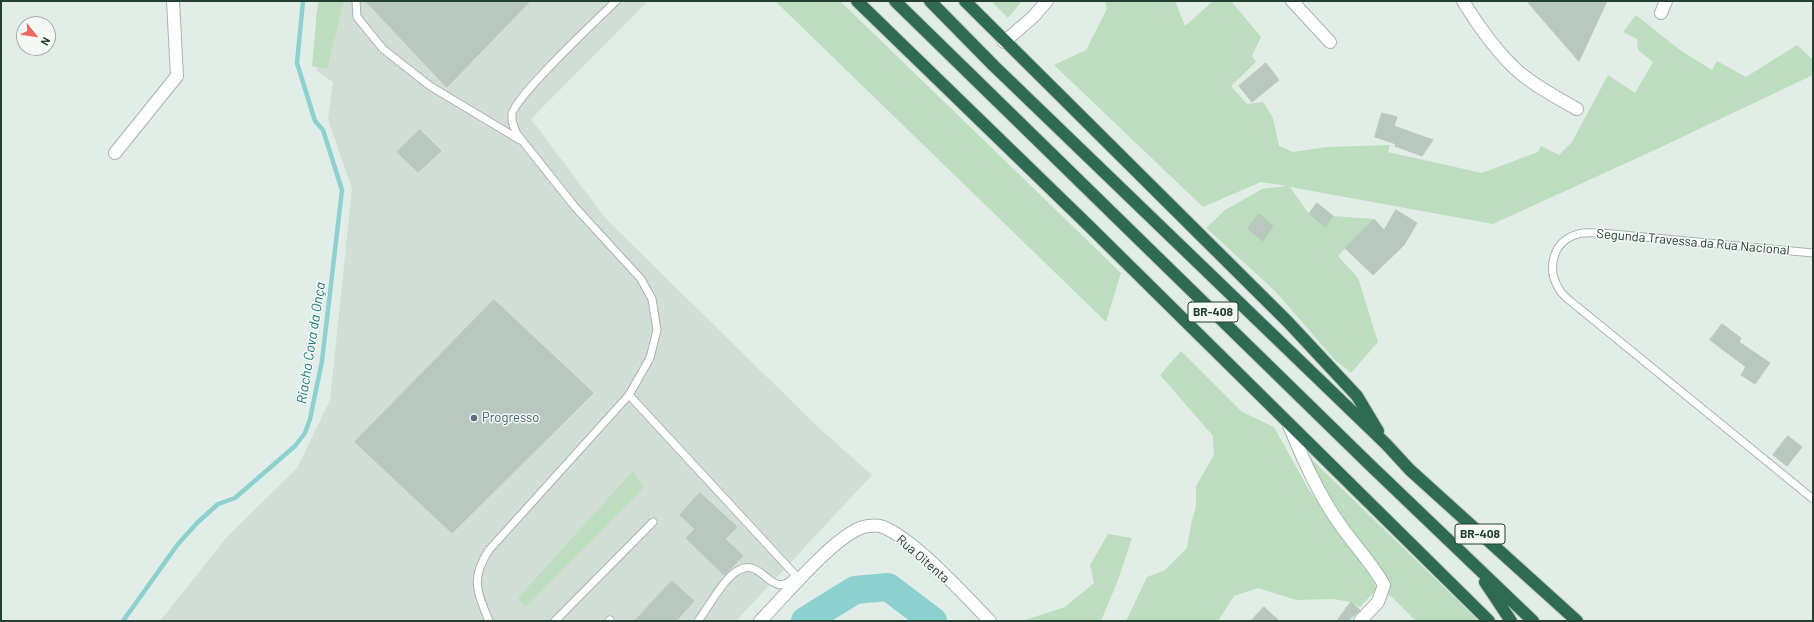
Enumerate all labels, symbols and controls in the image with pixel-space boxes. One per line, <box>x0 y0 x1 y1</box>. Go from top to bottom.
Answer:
north arrow <box>16 16 56 56</box>
text: N <box>39 35 53 48</box>
street label: Segunda Travessa da Rua Nacional <box>1596 226 1790 258</box>
water label: Riacho Cova da Onça <box>293 281 329 405</box>
road number: BR-408 <box>1188 302 1238 322</box>
place label: Progresso <box>482 410 539 426</box>
marker: Progresso <box>469 413 479 423</box>
road number: BR-408 <box>1455 524 1505 544</box>
street label: Rua Oitenta <box>893 532 953 586</box>

